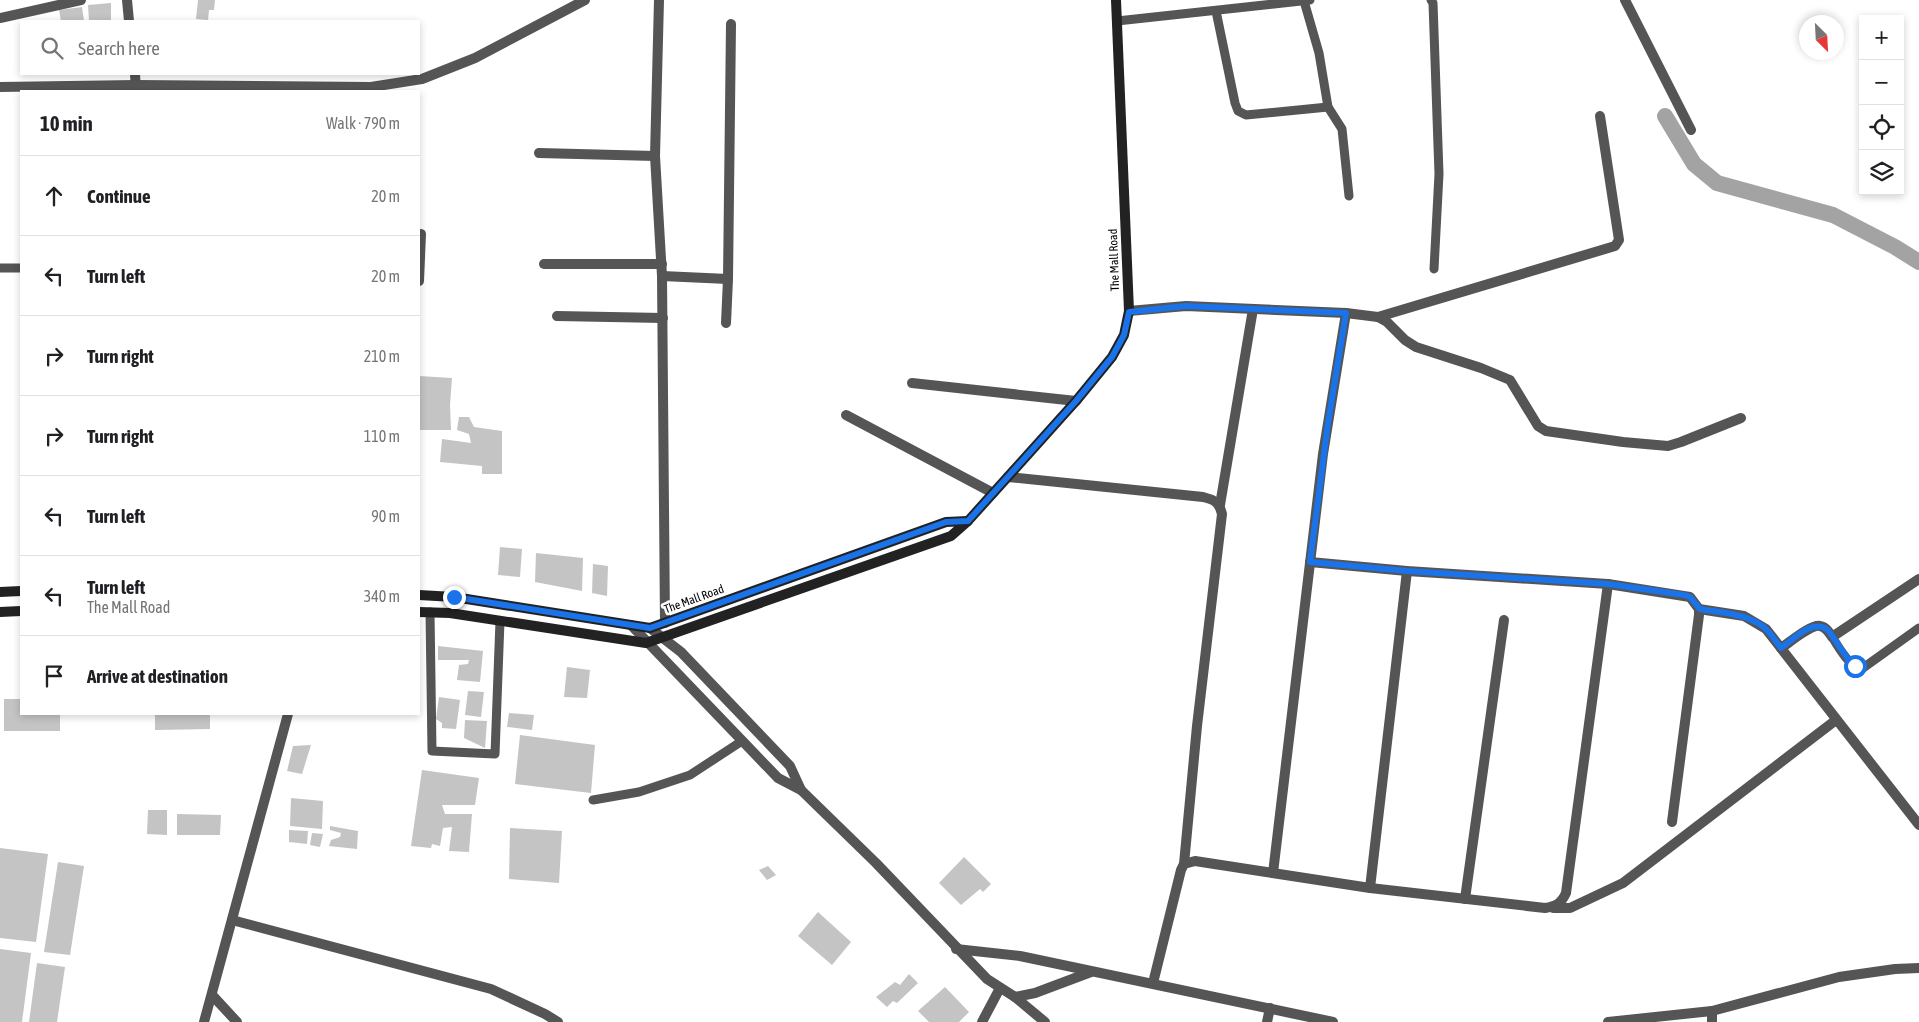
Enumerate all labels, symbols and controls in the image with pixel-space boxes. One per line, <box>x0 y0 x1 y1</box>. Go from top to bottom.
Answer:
north arrow <box>1799 15 1844 60</box>
map controls <box>1859 15 1904 195</box>
button: + <box>1859 15 1904 60</box>
search box <box>20 20 420 75</box>
icon: search <box>38 34 66 62</box>
text: Search here <box>78 37 160 59</box>
button: − <box>1859 60 1904 105</box>
button: locate <box>1859 105 1904 150</box>
text: 10 min <box>40 111 93 135</box>
text: Walk · 790 m <box>326 114 400 132</box>
button: layers <box>1859 150 1904 195</box>
icon: ahead <box>40 182 68 210</box>
text: Continue <box>87 185 151 207</box>
text: 20 m <box>371 187 400 205</box>
street label: The Mall Road <box>1106 229 1122 291</box>
icon: left <box>40 262 68 290</box>
text: Turn left <box>87 265 145 287</box>
text: 20 m <box>371 267 400 285</box>
icon: right <box>40 342 68 370</box>
text: Turn right <box>87 345 154 367</box>
text: 210 m <box>364 347 400 365</box>
icon: right <box>40 422 68 450</box>
text: Turn right <box>87 425 154 447</box>
text: 110 m <box>364 427 400 445</box>
icon: left <box>40 502 68 530</box>
text: Turn left <box>87 505 145 527</box>
text: 90 m <box>371 507 400 525</box>
text: Turn left <box>87 576 145 598</box>
icon: left <box>40 582 68 610</box>
street label: The Mall Road <box>662 582 726 616</box>
route end <box>443 586 466 609</box>
text: 340 m <box>364 587 400 605</box>
text: The Mall Road <box>87 598 170 616</box>
route start <box>1844 655 1867 678</box>
icon: arrive <box>40 662 68 690</box>
text: Arrive at destination <box>87 665 228 687</box>

